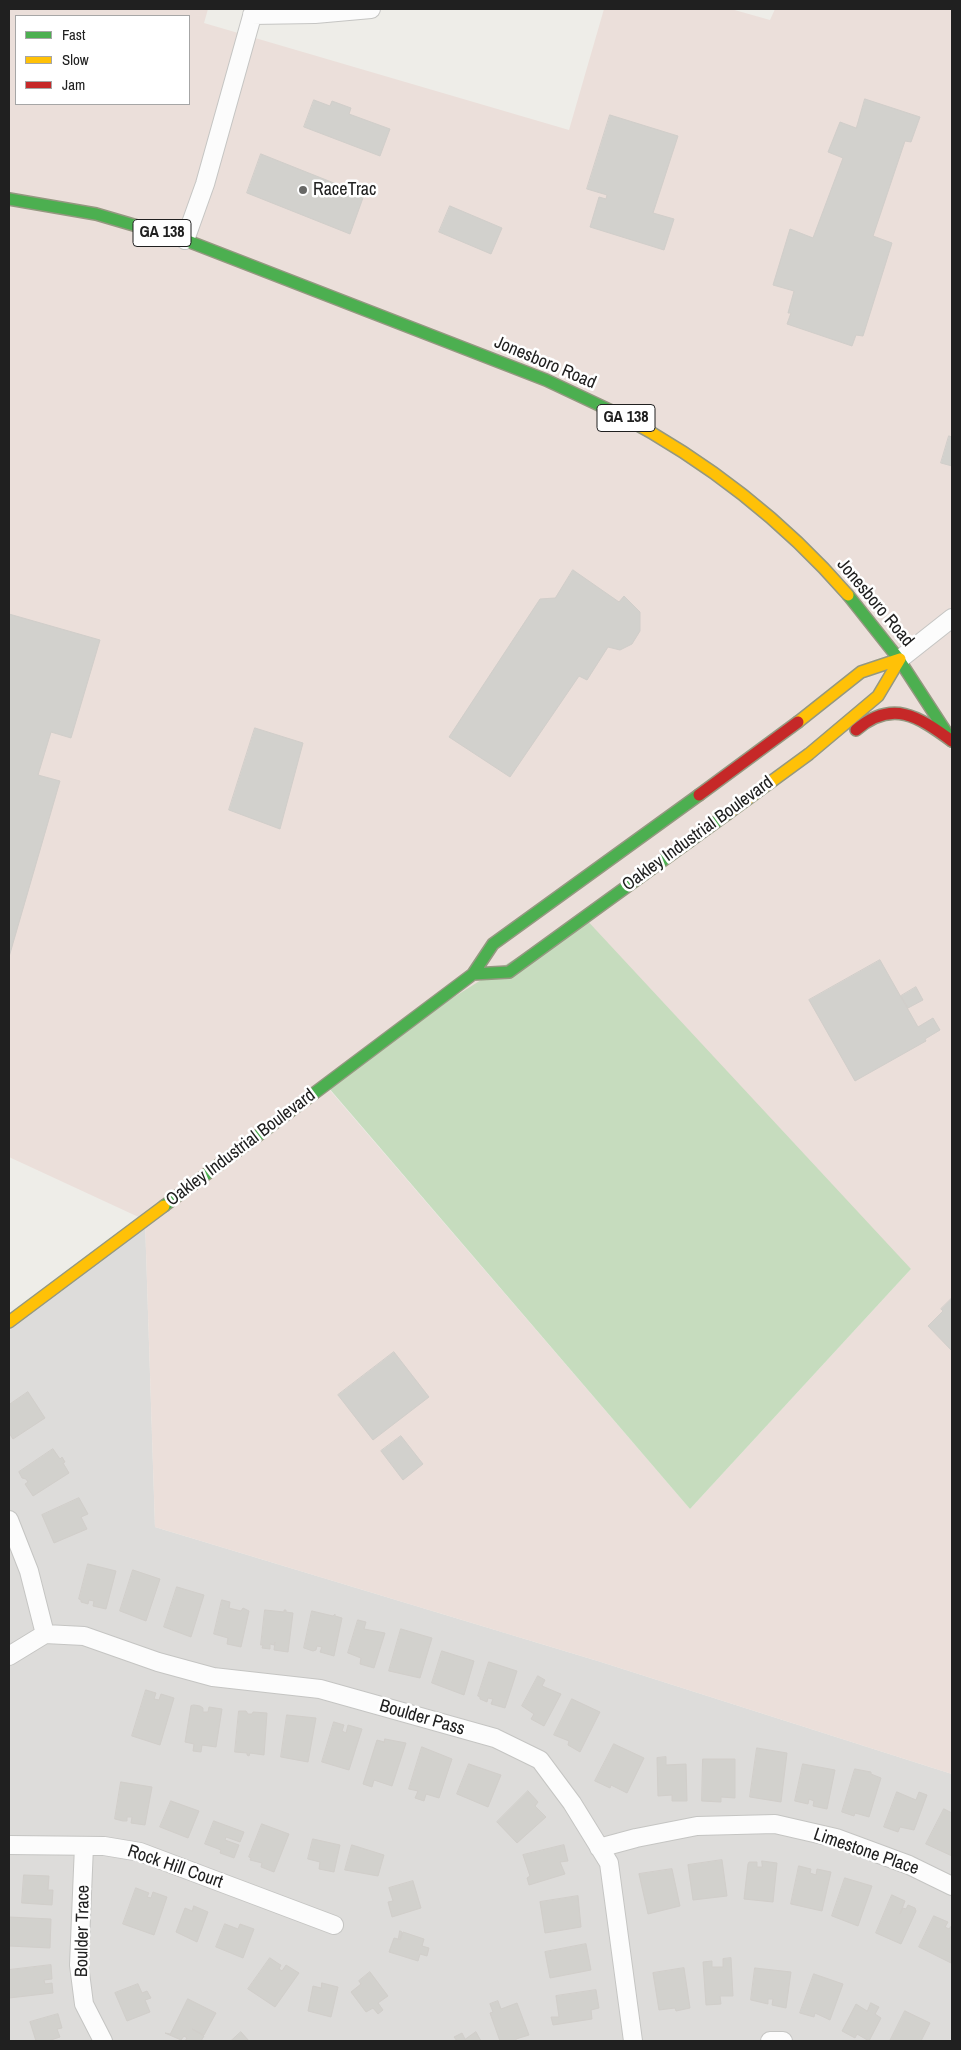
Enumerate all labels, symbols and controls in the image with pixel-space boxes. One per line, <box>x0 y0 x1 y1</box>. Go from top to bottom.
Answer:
legend <box>15 15 190 105</box>
text: Fast <box>62 24 85 45</box>
text: Slow <box>62 49 89 70</box>
text: Jam <box>62 74 85 95</box>
place label: RaceTrac <box>313 179 376 201</box>
marker: RaceTrac <box>297 184 309 196</box>
road number: GA 138 <box>133 220 191 247</box>
street label: Jonesboro Road <box>491 332 599 394</box>
road number: GA 138 <box>597 404 655 432</box>
street label: Jonesboro Road <box>832 555 918 651</box>
street label: Oakley Industrial Boulevard <box>618 772 778 896</box>
street label: Oakley Industrial Boulevard <box>162 1085 320 1211</box>
street label: Boulder Pass <box>377 1696 467 1740</box>
street label: Limestone Place <box>811 1824 921 1880</box>
street label: Rock Hill Court <box>125 1841 225 1893</box>
street label: Boulder Trace <box>71 1885 95 1977</box>

